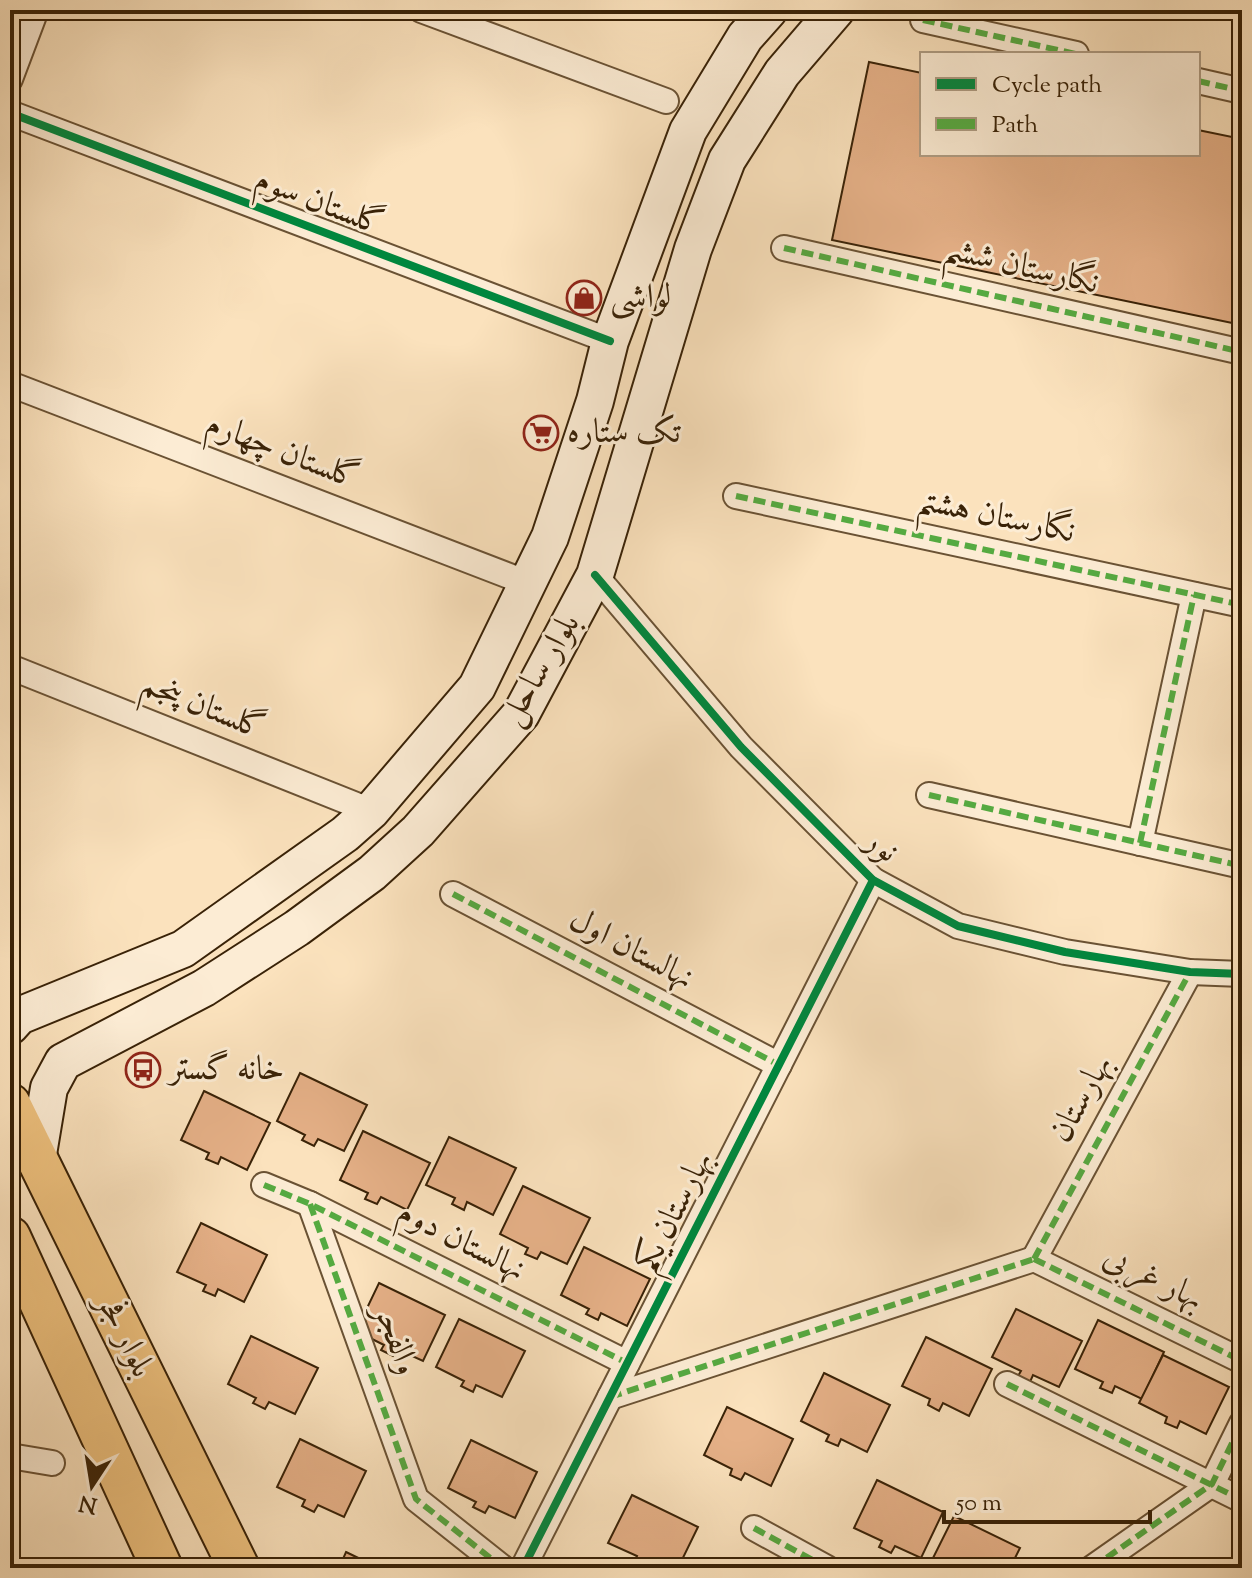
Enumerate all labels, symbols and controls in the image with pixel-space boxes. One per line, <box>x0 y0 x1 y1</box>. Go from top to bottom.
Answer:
legend <box>920 52 1200 156</box>
text: Cycle path <box>992 69 1102 103</box>
text: Path <box>992 109 1038 143</box>
street label: گلستان سوم <box>247 156 391 252</box>
street label: نگارستان ششم <box>937 225 1103 314</box>
place label: لواشی <box>610 274 672 323</box>
shop icon: لواشی <box>565 279 603 317</box>
street label: گلستان چهارم <box>197 400 366 506</box>
place label: تک ستاره <box>567 409 681 458</box>
supermarket icon: تک ستاره <box>522 414 560 452</box>
street label: نگارستان هشتم <box>911 476 1079 563</box>
street label: بلوار ساحل <box>488 604 594 736</box>
street label: گلستان پنجم <box>132 660 272 758</box>
street label: نور <box>851 816 909 876</box>
street label: نهالستان اول <box>560 897 702 1003</box>
place label: خانه گستر <box>166 1046 284 1095</box>
street label: بهارستان <box>1038 1046 1126 1152</box>
bus stop icon: خانه گستر <box>124 1051 162 1089</box>
street label: بهارستان یکم <box>623 1142 730 1284</box>
street label: نهالستان دوم <box>387 1189 534 1297</box>
street label: بهار غربی <box>1094 1234 1212 1324</box>
street label: بلوار فجر <box>81 1283 165 1386</box>
street label: والفجر <box>359 1295 430 1382</box>
north arrow <box>52 1446 132 1526</box>
scale bar <box>944 1474 1150 1524</box>
text: N <box>76 1485 100 1520</box>
text: 50 m <box>954 1487 1002 1521</box>

